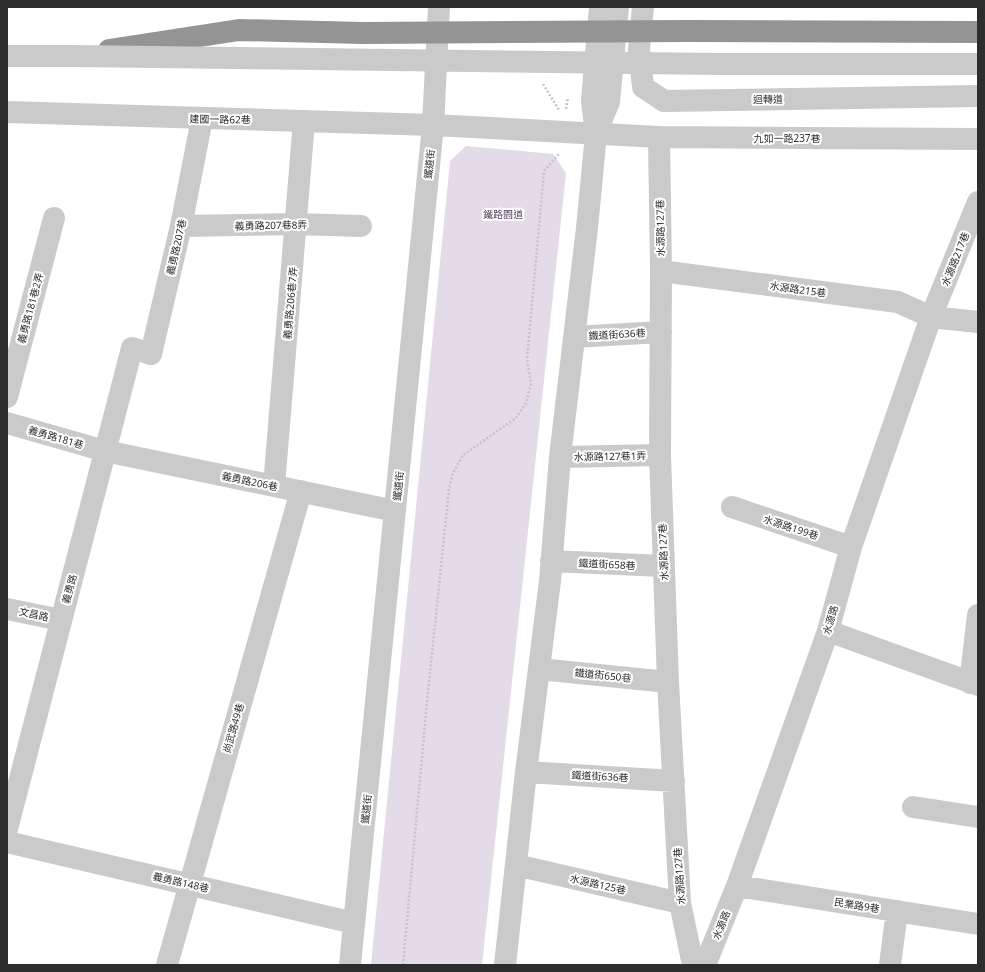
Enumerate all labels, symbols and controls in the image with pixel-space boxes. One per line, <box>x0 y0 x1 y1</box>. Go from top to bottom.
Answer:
street label: 迴轉道 <box>753 92 783 106</box>
street label: 建國一路62巷 <box>189 111 251 127</box>
street label: 九如一路237巷 <box>753 131 821 145</box>
street label: 鐵道街 <box>420 148 438 180</box>
street label: 水源路127巷 <box>653 199 667 257</box>
park label: 鐵路園道 <box>483 207 523 221</box>
street label: 義勇路207巷8弄 <box>234 217 308 233</box>
street label: 義勇路207巷 <box>163 218 189 276</box>
street label: 水源路217巷 <box>938 230 972 288</box>
street label: 義勇路206巷7弄 <box>280 266 300 340</box>
street label: 義勇路181巷2弄 <box>14 271 46 345</box>
street label: 水源路215巷 <box>769 278 827 300</box>
street label: 鐵道街636巷 <box>588 326 646 342</box>
street label: 義勇路181巷 <box>27 422 85 452</box>
street label: 水源路127巷1弄 <box>573 448 647 464</box>
street label: 義勇路206巷 <box>221 468 279 494</box>
street label: 鐵道街 <box>389 470 407 502</box>
street label: 水源路199巷 <box>762 512 820 542</box>
street label: 水源路127巷 <box>655 523 671 581</box>
street label: 鐵道街658巷 <box>578 556 636 572</box>
street label: 義勇路 <box>58 573 80 605</box>
street label: 文昌路 <box>18 604 50 624</box>
street label: 水源路 <box>819 604 841 636</box>
street label: 鐵道街650巷 <box>574 665 632 685</box>
street label: 尚武路49巷 <box>219 701 247 755</box>
street label: 鐵道街636巷 <box>571 768 629 784</box>
street label: 鐵道街 <box>357 793 375 825</box>
street label: 水源路127巷 <box>670 847 688 905</box>
street label: 義勇路148巷 <box>152 869 210 895</box>
street label: 水源路125巷 <box>569 871 627 897</box>
street label: 民業路9巷 <box>833 895 881 915</box>
street label: 水源路 <box>709 908 733 942</box>

